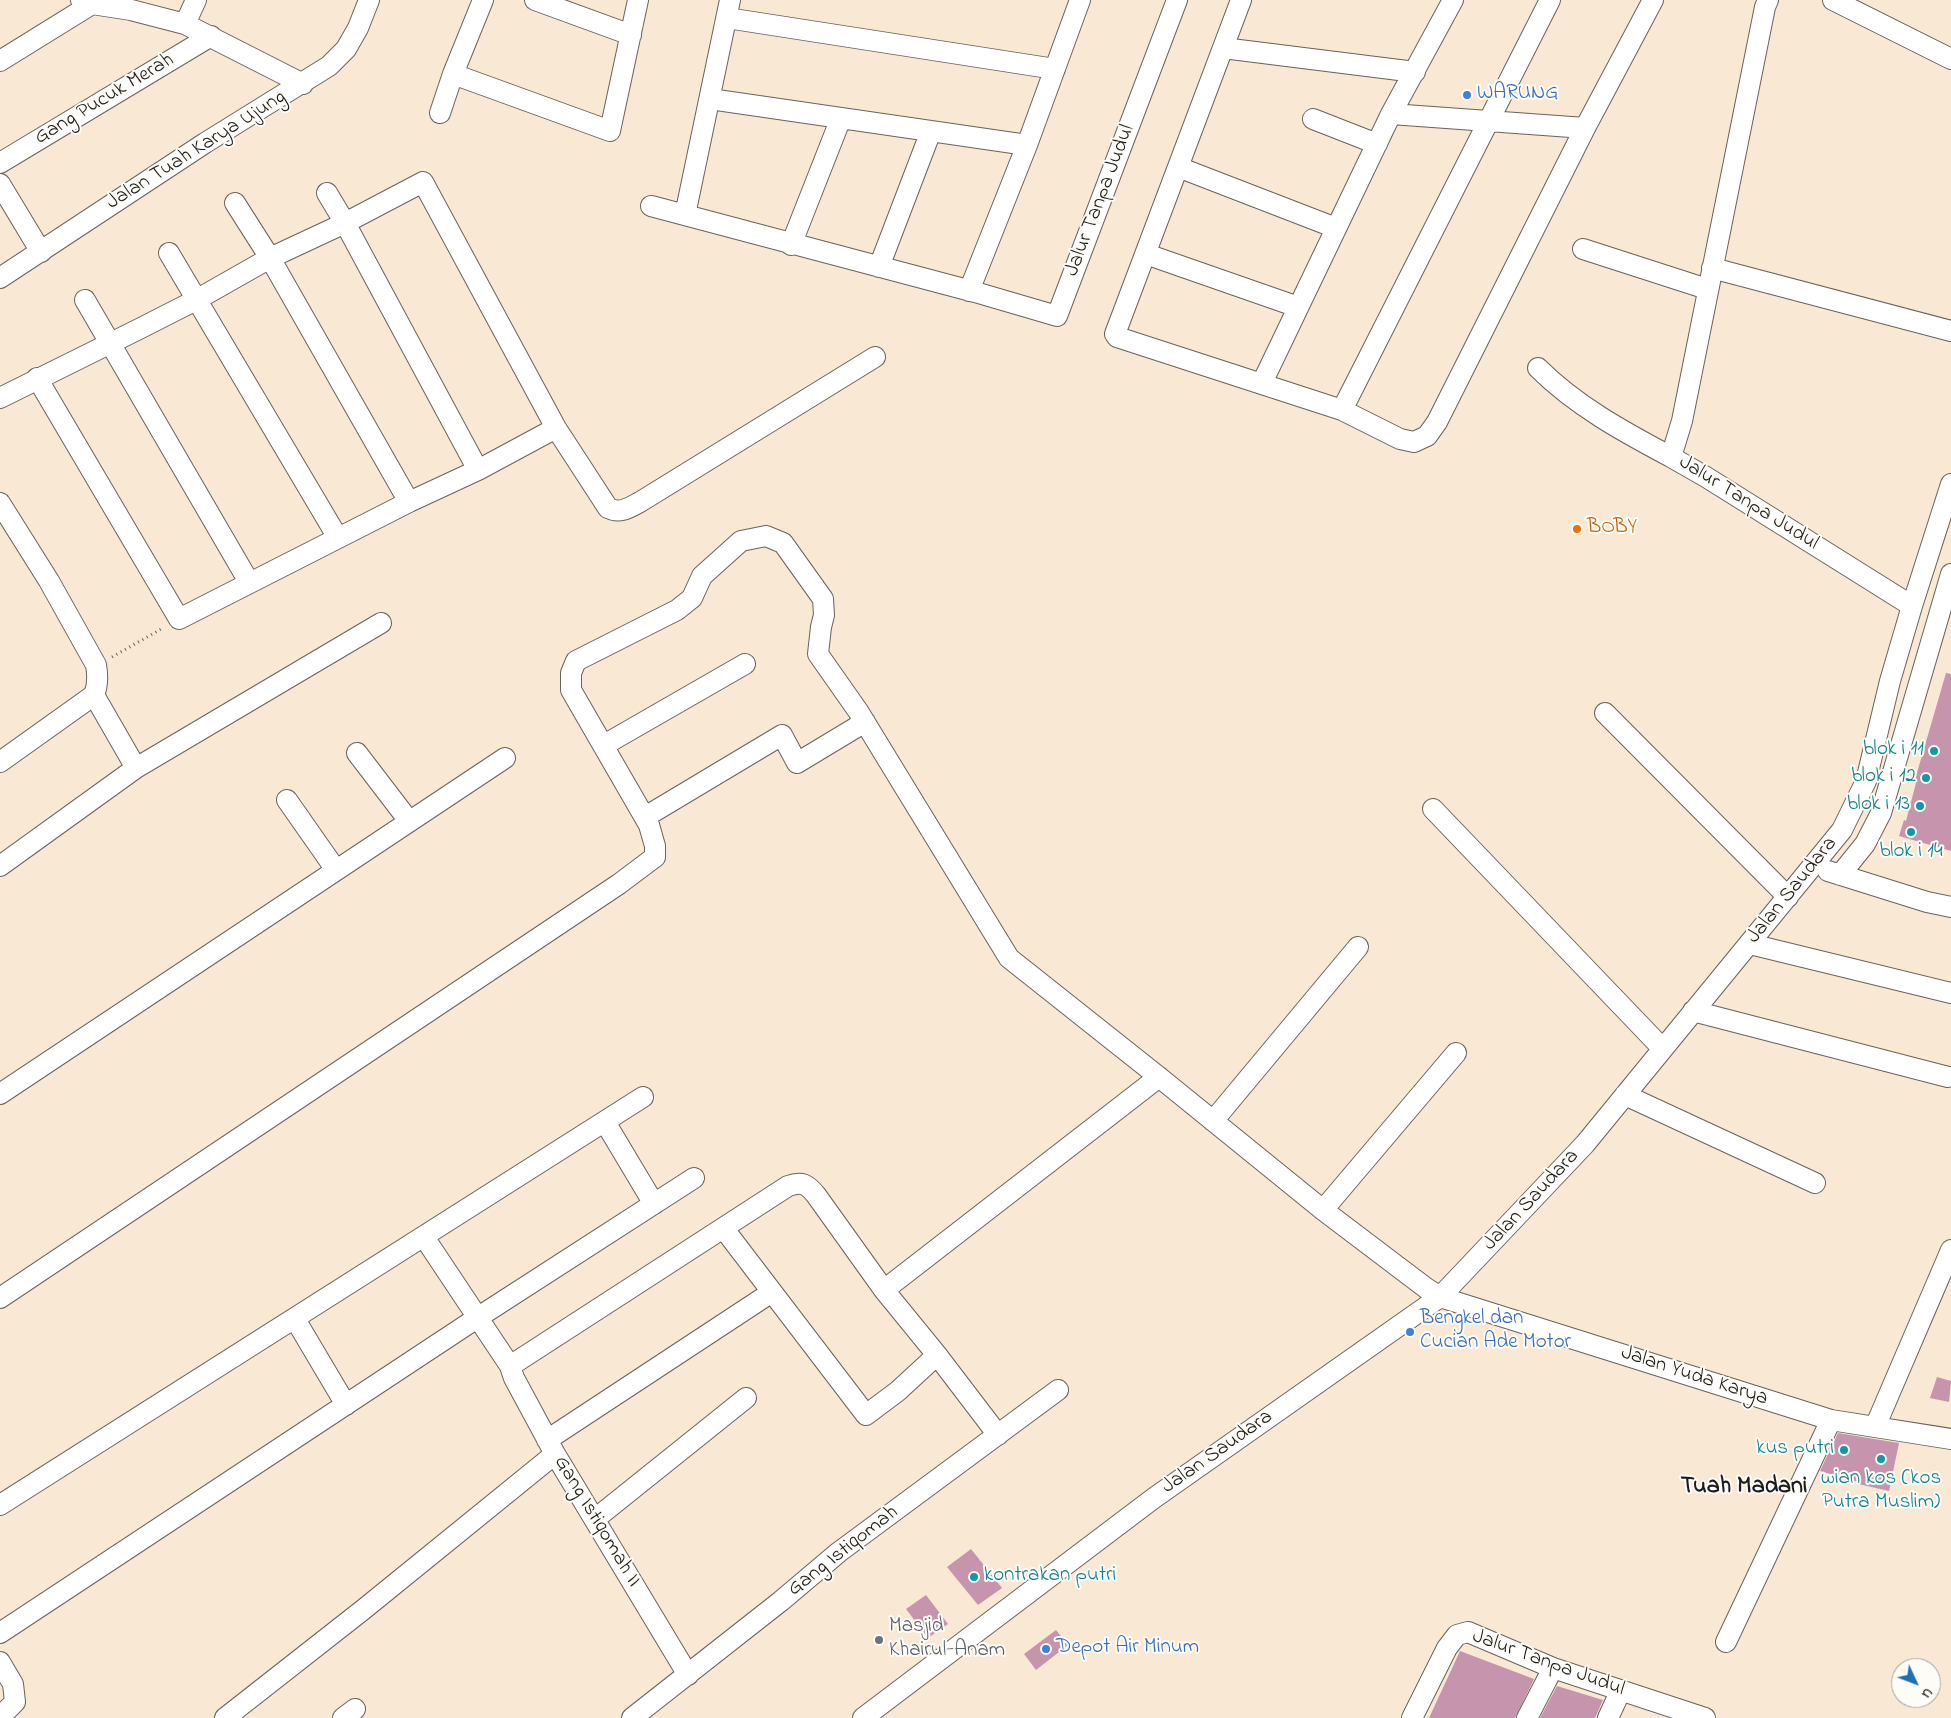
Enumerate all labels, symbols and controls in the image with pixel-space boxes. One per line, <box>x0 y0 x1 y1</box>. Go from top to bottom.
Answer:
street label: Gang Pucuk Merah <box>31 48 179 152</box>
place label: WARUNG <box>1477 82 1558 108</box>
street label: Jalan Tuah Karya Ujung <box>103 86 291 216</box>
marker: WARUNG <box>1461 89 1473 101</box>
street label: Jalur Tanpa Judul <box>1061 122 1141 280</box>
street label: Jalur Tanpa Judul <box>1673 451 1823 557</box>
place label: BOBY <box>1587 516 1637 542</box>
marker: BOBY <box>1571 523 1583 535</box>
place label: blok i 11 <box>1863 738 1924 764</box>
marker: blok i 11 <box>1928 745 1940 757</box>
place label: blok i 12 <box>1851 765 1916 791</box>
marker: blok i 12 <box>1920 772 1932 784</box>
place label: blok i 13 <box>1847 793 1910 819</box>
marker: blok i 13 <box>1914 800 1926 812</box>
marker: blok i 14 <box>1905 826 1917 838</box>
street label: Jalan Saudara <box>1742 833 1844 949</box>
place label: blok i 14 <box>1879 840 1943 866</box>
street label: Jalan Saudara <box>1479 1145 1585 1257</box>
place label: Bengkel dan Cucian Ade Motor <box>1420 1307 1571 1357</box>
marker: Bengkel dan Cucian Ade Motor <box>1404 1326 1416 1338</box>
street label: Jalan Yuda Karya <box>1617 1341 1771 1413</box>
street label: Jalan Saudara <box>1158 1405 1278 1501</box>
place label: kus putri <box>1756 1437 1834 1463</box>
marker: kus putri <box>1838 1444 1850 1456</box>
street label: Gang Istiqomah II <box>547 1452 645 1592</box>
marker: wian kos (kos Putra Muslim) <box>1875 1453 1887 1465</box>
place label: wian kos (kos Putra Muslim) <box>1821 1467 1941 1517</box>
district label: Tuah Madani <box>1681 1474 1807 1502</box>
street label: Gang Istiqomah <box>784 1501 904 1603</box>
place label: kontrakan putri <box>984 1564 1116 1590</box>
marker: kontrakan putri <box>968 1571 980 1583</box>
place label: Masjid Khairul-Anam <box>889 1615 1005 1665</box>
street label: Jalur Tanpa Judul <box>1468 1625 1628 1703</box>
marker: Masjid Khairul-Anam <box>873 1634 885 1646</box>
place label: Depot Air Minum <box>1056 1636 1199 1662</box>
marker: Depot Air Minum <box>1040 1643 1052 1655</box>
north arrow <box>1891 1658 1941 1708</box>
text: U <box>1916 1682 1937 1703</box>

